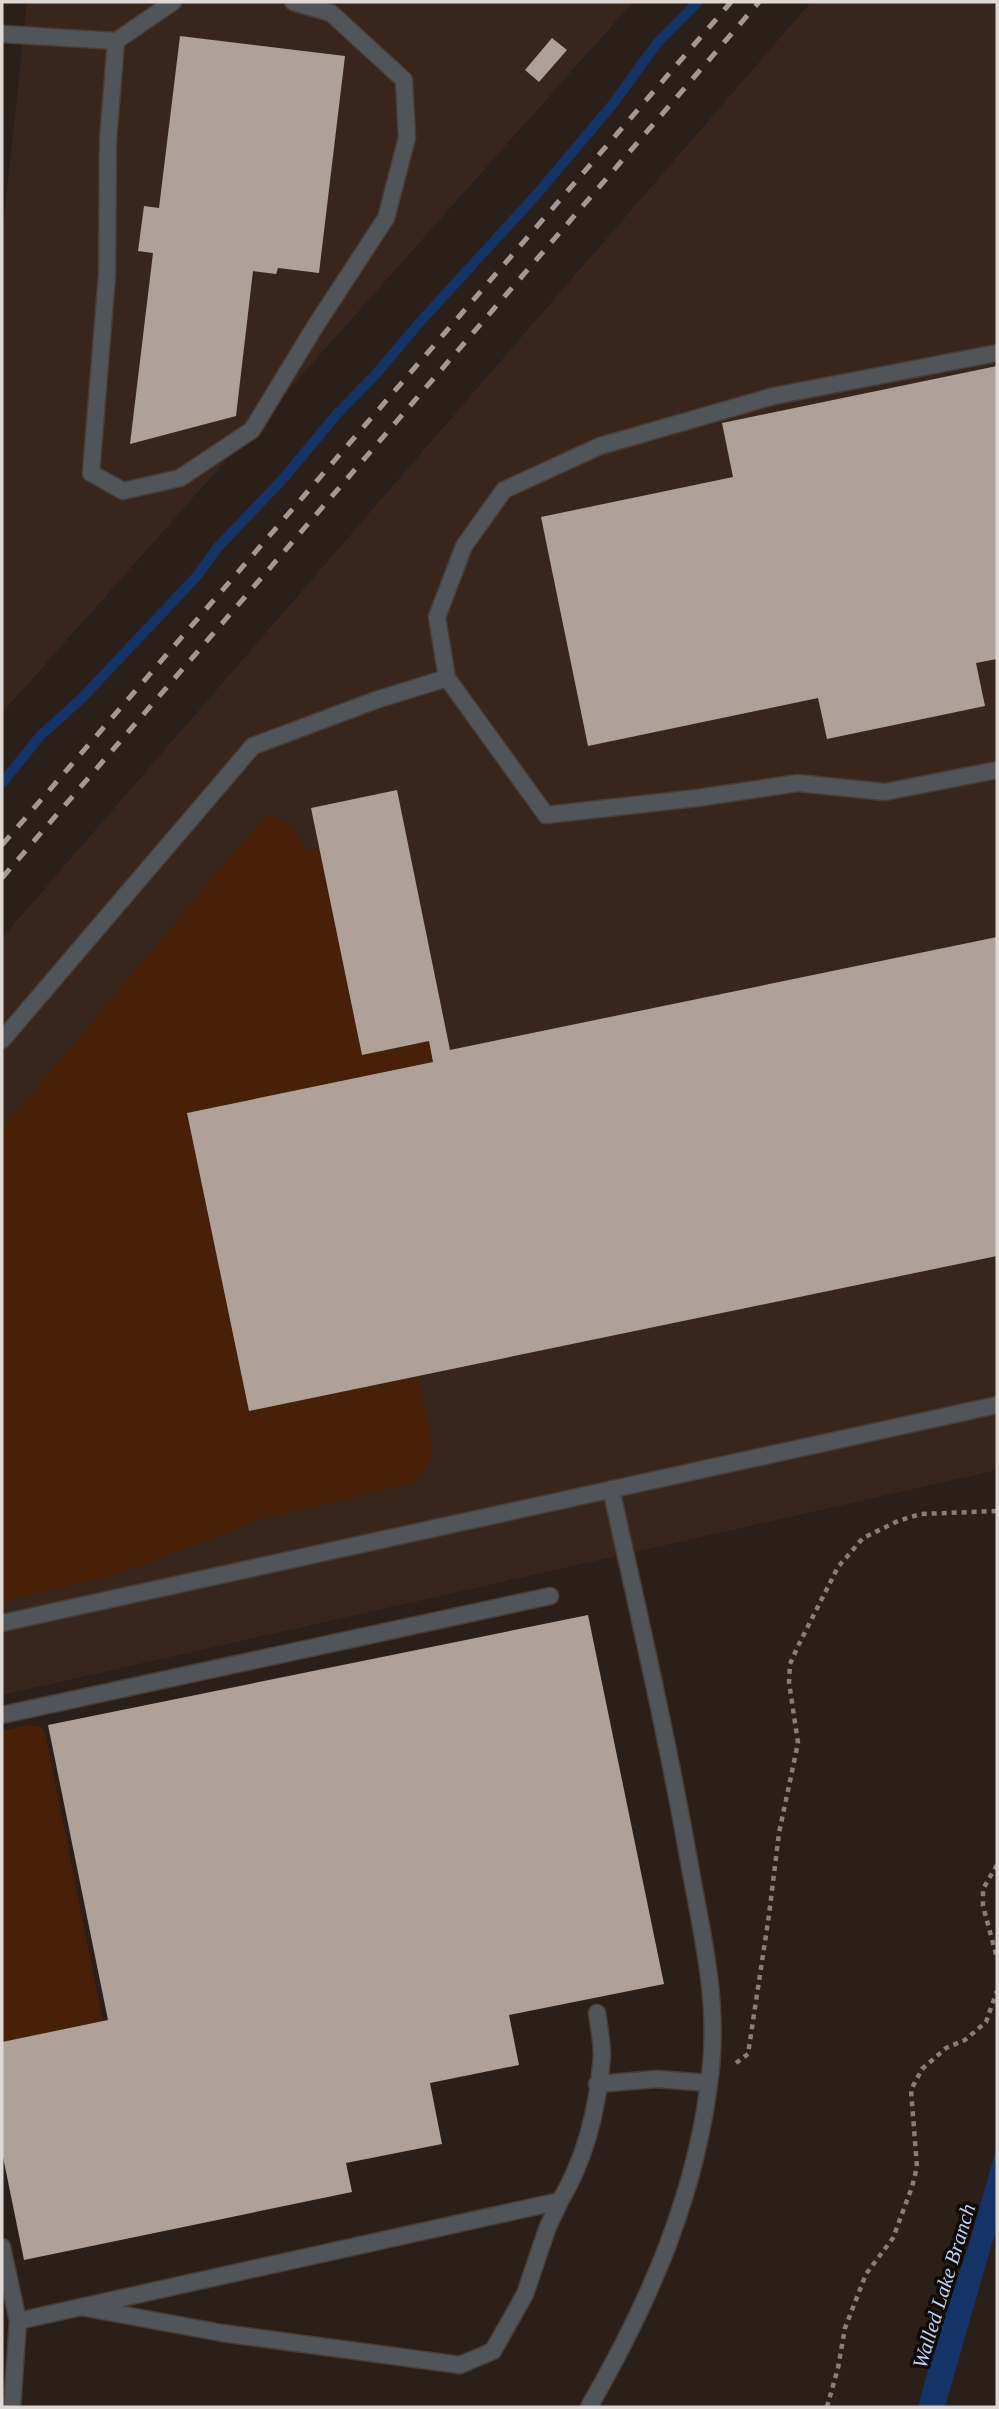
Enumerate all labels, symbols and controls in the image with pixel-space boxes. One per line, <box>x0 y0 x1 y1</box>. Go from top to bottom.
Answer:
water label: Walled Lake Branch <box>908 2201 980 2371</box>

